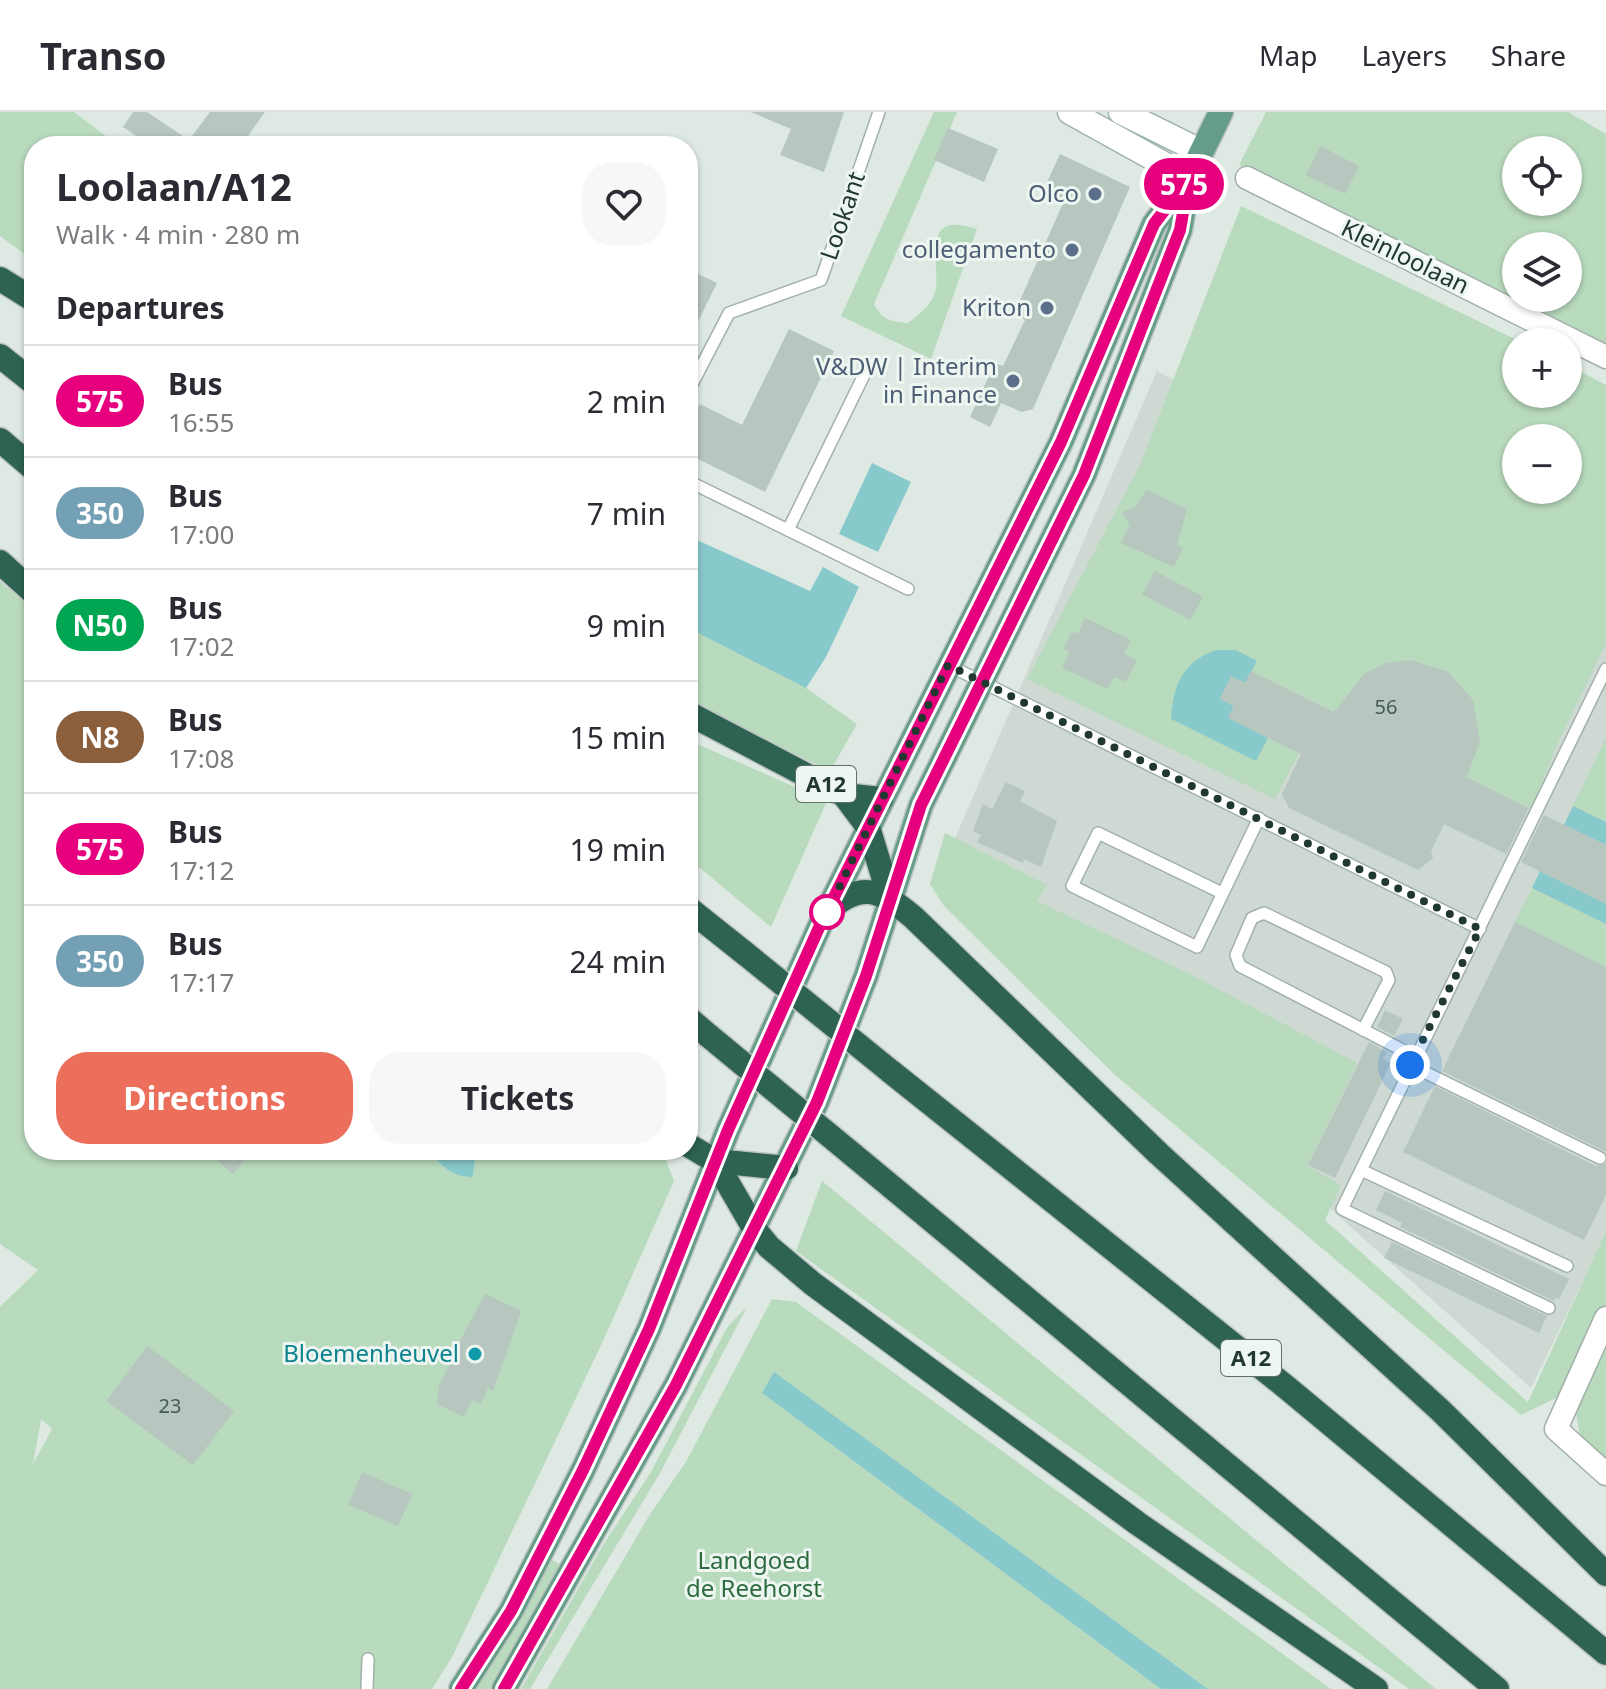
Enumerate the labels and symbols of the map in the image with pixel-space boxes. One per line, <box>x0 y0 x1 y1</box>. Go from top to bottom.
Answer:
line badge: 575 <box>1138 158 1230 210</box>
street label: Lookant <box>811 167 872 264</box>
place label: Olco <box>1028 176 1079 209</box>
marker: Olco <box>1086 185 1104 203</box>
street label: Kleinloolaan <box>1336 210 1475 301</box>
place label: collegamento <box>902 232 1056 265</box>
marker: collegamento <box>1063 241 1081 259</box>
place label: Kriton <box>962 290 1031 323</box>
marker: Kriton <box>1038 299 1056 317</box>
place label: V&DW | Interim in Finance <box>816 349 997 410</box>
marker: V&DW | Interim in Finance <box>1004 372 1022 390</box>
house number: 56 <box>1375 693 1397 720</box>
road number: A12 <box>796 766 856 802</box>
unlabelled marker <box>810 895 844 929</box>
your location <box>1390 1045 1430 1085</box>
place label: Bloemenheuvel <box>283 1336 459 1369</box>
road number: A12 <box>1221 1340 1281 1376</box>
marker: Bloemenheuvel <box>466 1345 484 1363</box>
house number: 23 <box>159 1392 181 1419</box>
park label: Landgoed de Reehorst <box>686 1543 822 1604</box>

